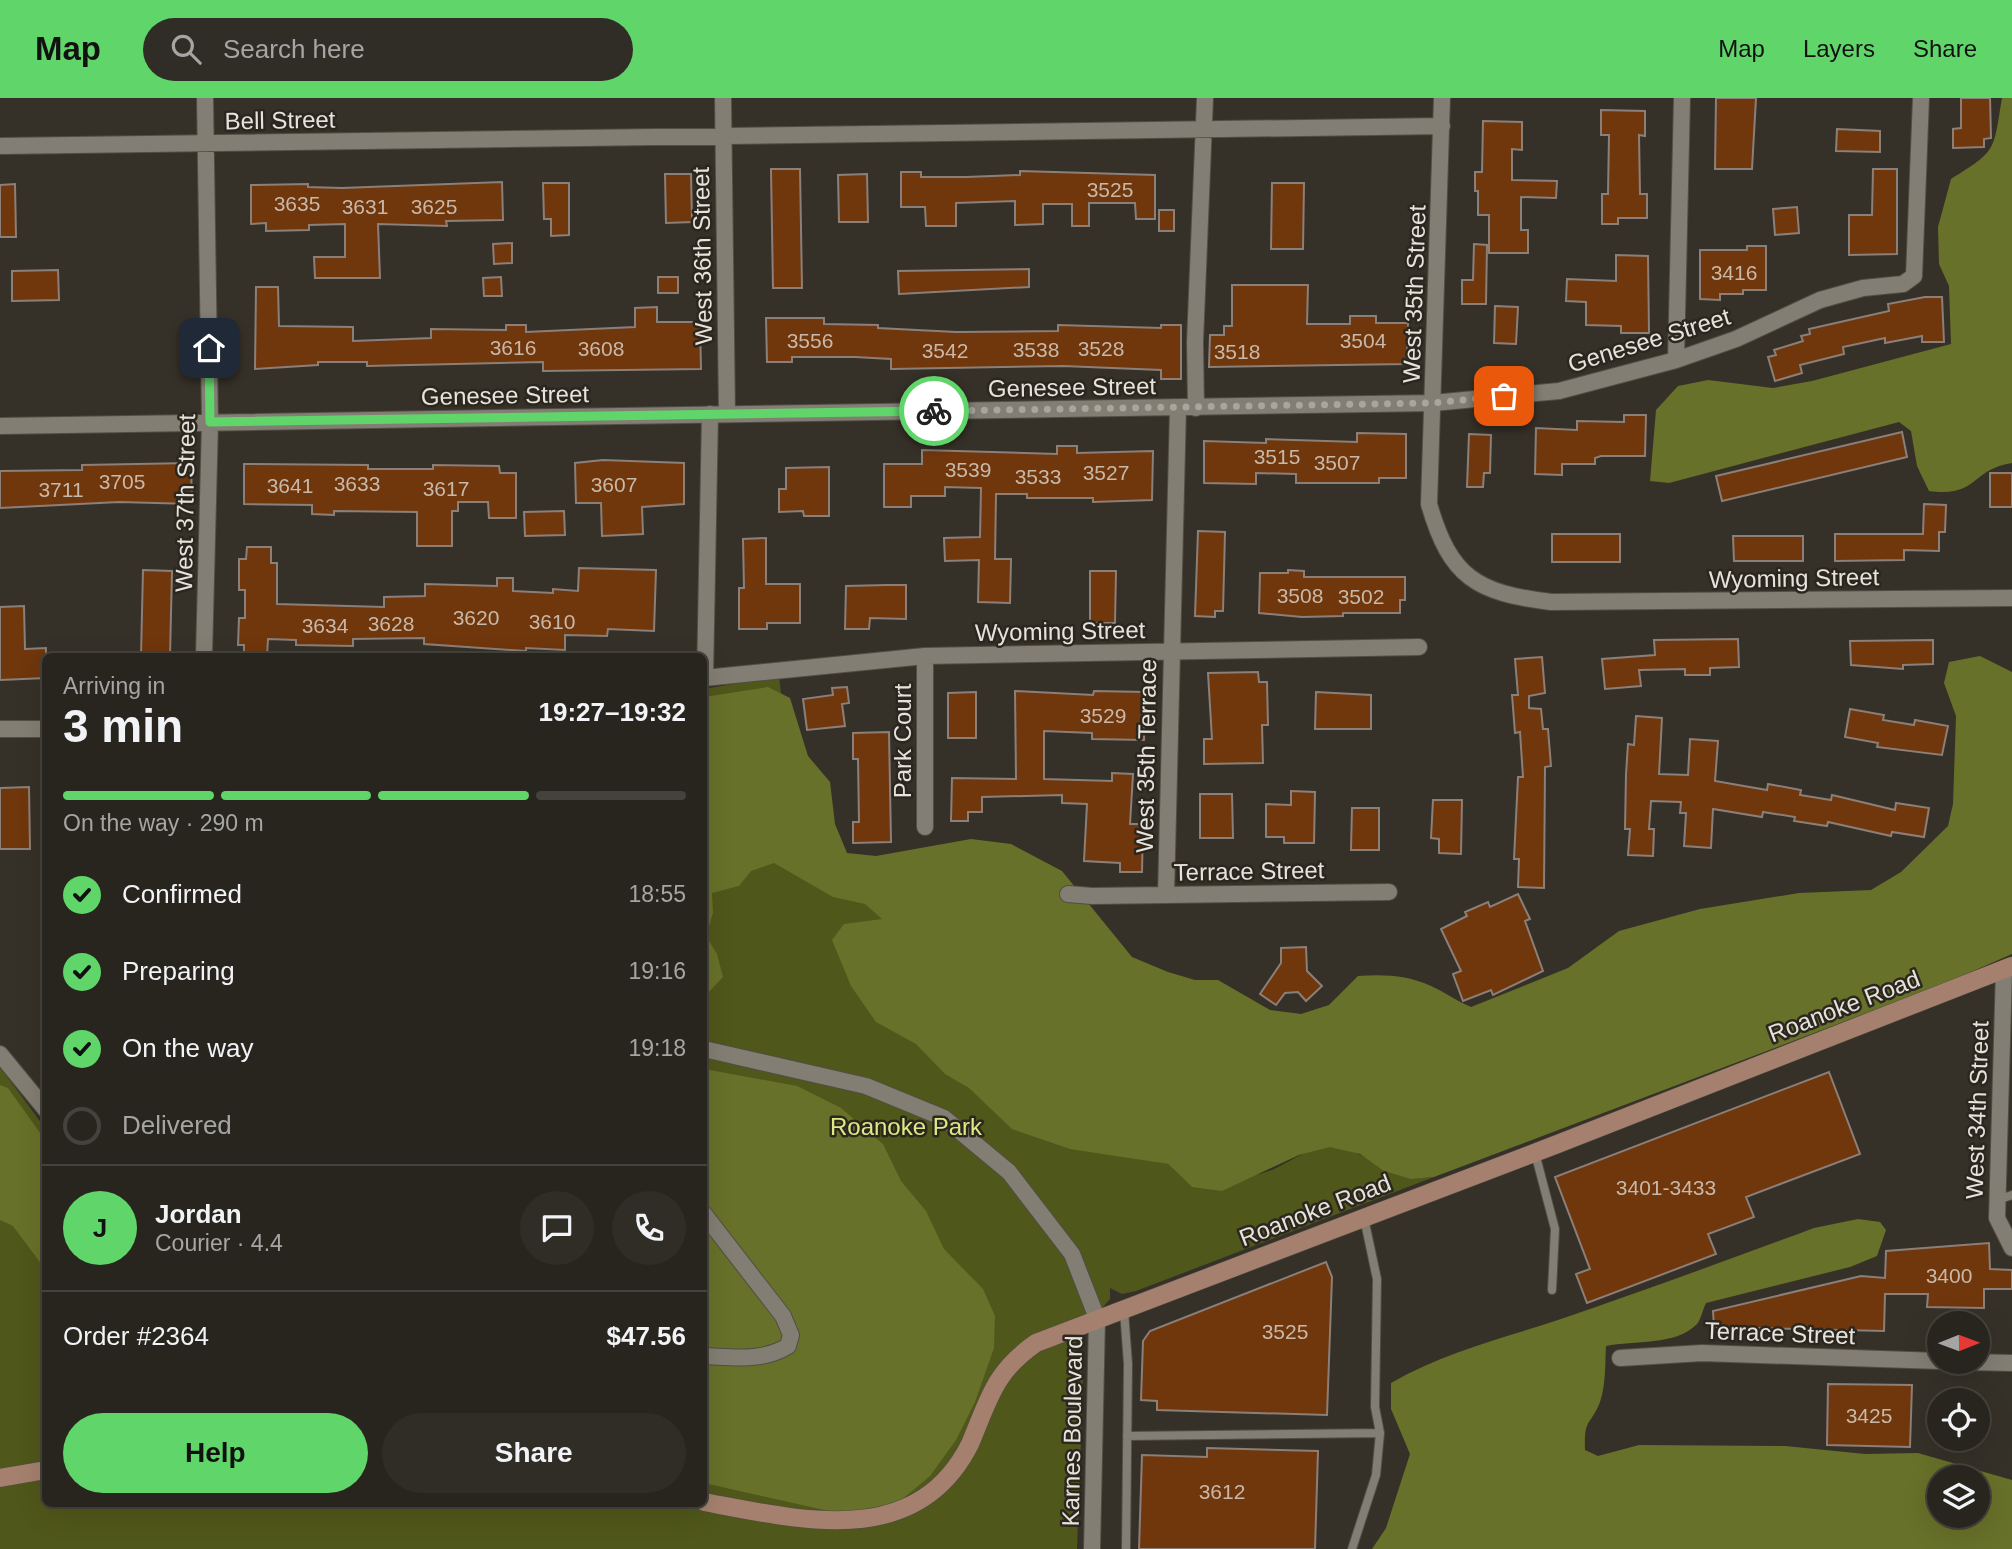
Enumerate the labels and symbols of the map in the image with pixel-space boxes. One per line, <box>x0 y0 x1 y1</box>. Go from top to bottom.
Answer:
street label: Bell Street <box>224 106 336 134</box>
street label: West 36th Street <box>687 166 717 345</box>
house number: 3525 <box>1087 178 1133 201</box>
house number: 3635 <box>274 192 320 215</box>
house number: 3631 <box>342 195 388 218</box>
house number: 3625 <box>411 195 457 218</box>
street label: West 35th Street <box>1397 204 1431 384</box>
house number: 3416 <box>1711 261 1757 284</box>
street label: Genesee Street <box>1565 302 1734 377</box>
pin <box>179 318 239 378</box>
house number: 3556 <box>787 329 833 352</box>
house number: 3504 <box>1340 329 1387 352</box>
house number: 3616 <box>490 336 536 359</box>
house number: 3608 <box>578 337 624 360</box>
house number: 3528 <box>1078 337 1124 360</box>
house number: 3538 <box>1013 338 1059 361</box>
house number: 3542 <box>922 339 968 362</box>
house number: 3518 <box>1214 340 1260 363</box>
pin <box>1474 366 1534 426</box>
street label: Genesee Street <box>988 372 1157 402</box>
courier <box>899 376 969 446</box>
street label: Genesee Street <box>421 380 590 410</box>
street label: West 37th Street <box>170 413 200 592</box>
house number: 3515 <box>1254 445 1300 468</box>
house number: 3507 <box>1314 451 1360 474</box>
house number: 3539 <box>945 458 991 481</box>
house number: 3527 <box>1083 461 1129 484</box>
house number: 3533 <box>1015 465 1061 488</box>
house number: 3705 <box>99 470 145 493</box>
house number: 3633 <box>334 472 380 495</box>
house number: 3607 <box>591 473 637 496</box>
house number: 3641 <box>267 474 313 497</box>
house number: 3617 <box>423 477 469 500</box>
house number: 3711 <box>38 478 84 501</box>
street label: Wyoming Street <box>1709 563 1880 593</box>
house number: 3508 <box>1277 584 1323 607</box>
house number: 3502 <box>1338 585 1384 608</box>
house number: 3620 <box>453 606 499 629</box>
house number: 3610 <box>529 610 575 633</box>
house number: 3628 <box>368 612 414 635</box>
house number: 3634 <box>302 614 349 637</box>
street label: Wyoming Street <box>975 616 1146 646</box>
street label: West 35th Terrace <box>1131 659 1161 853</box>
street label: Park Court <box>889 683 916 798</box>
house number: 3529 <box>1080 704 1126 727</box>
street label: Terrace Street <box>1173 856 1325 886</box>
street label: Roanoke Road <box>1764 965 1924 1047</box>
street label: West 34th Street <box>1960 1020 1994 1200</box>
park label: Roanoke Park <box>830 1113 983 1140</box>
street label: Roanoke Road <box>1235 1169 1395 1251</box>
house number: 3401-3433 <box>1616 1176 1716 1199</box>
house number: 3400 <box>1926 1264 1972 1287</box>
north arrow <box>1927 1311 1990 1374</box>
street label: Terrace Street <box>1704 1317 1856 1349</box>
house number: 3525 <box>1262 1320 1308 1343</box>
street label: Karnes Boulevard <box>1057 1335 1087 1527</box>
house number: 3425 <box>1846 1404 1892 1427</box>
house number: 3612 <box>1199 1480 1245 1503</box>

